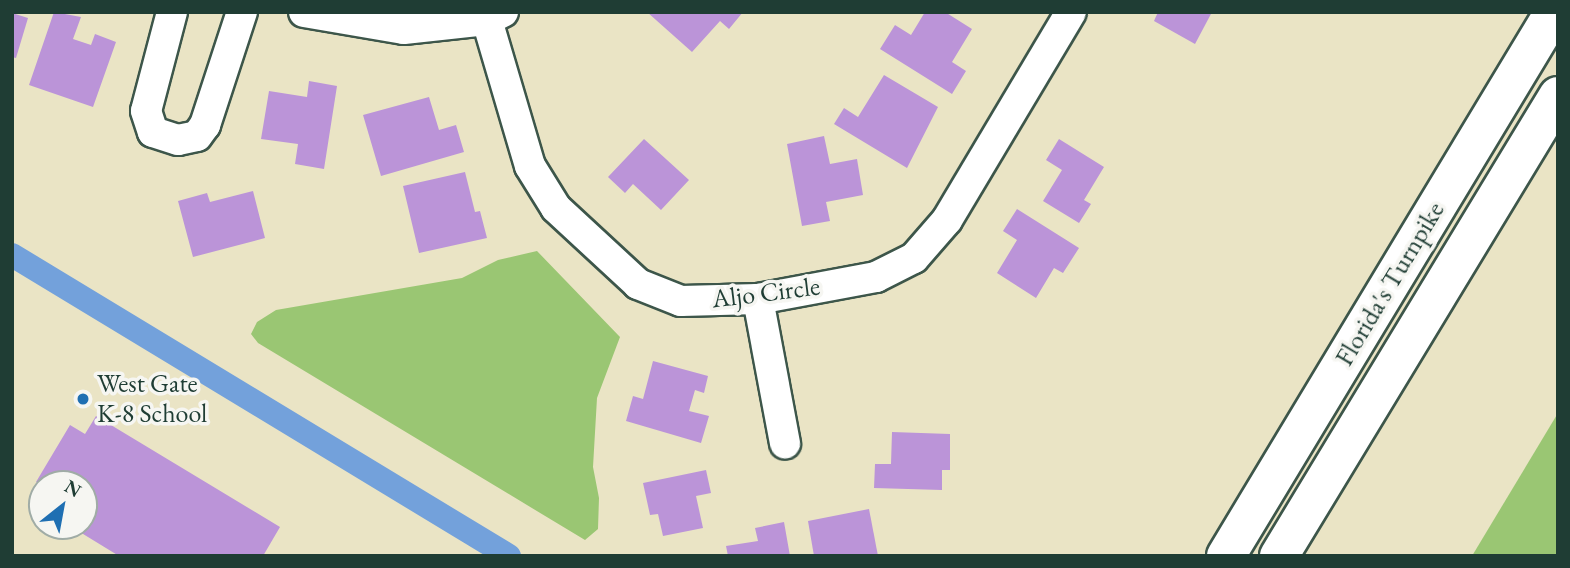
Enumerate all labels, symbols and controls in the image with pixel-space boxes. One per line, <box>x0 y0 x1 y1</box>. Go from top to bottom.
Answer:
street label: Florida's Turnpike <box>1329 196 1451 372</box>
street label: Aljo Circle <box>710 271 822 315</box>
place label: West Gate K-8 School <box>97 368 207 430</box>
marker: West Gate K-8 School <box>75 391 91 407</box>
north arrow <box>28 470 98 540</box>
text: N <box>60 474 86 503</box>

